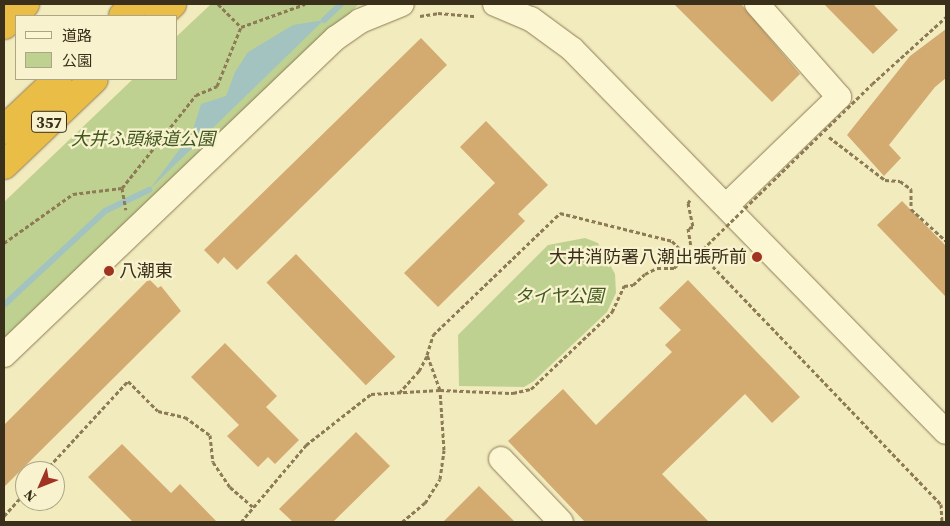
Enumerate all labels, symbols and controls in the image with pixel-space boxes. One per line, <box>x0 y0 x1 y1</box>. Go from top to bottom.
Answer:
legend <box>15 15 178 80</box>
text: 道路 <box>62 25 92 46</box>
text: 公園 <box>62 50 92 71</box>
road number: 357 <box>30 108 68 136</box>
park label: 大井ふ頭緑道公園 <box>71 128 215 150</box>
place label: 大井消防署八潮出張所前 <box>549 246 747 268</box>
marker: 大井消防署八潮出張所前 <box>751 251 763 263</box>
place label: 八潮東 <box>119 260 173 282</box>
marker: 八潮東 <box>103 265 115 277</box>
park label: タイヤ公園 <box>514 285 604 307</box>
north arrow <box>15 461 65 511</box>
text: N <box>19 485 41 506</box>

